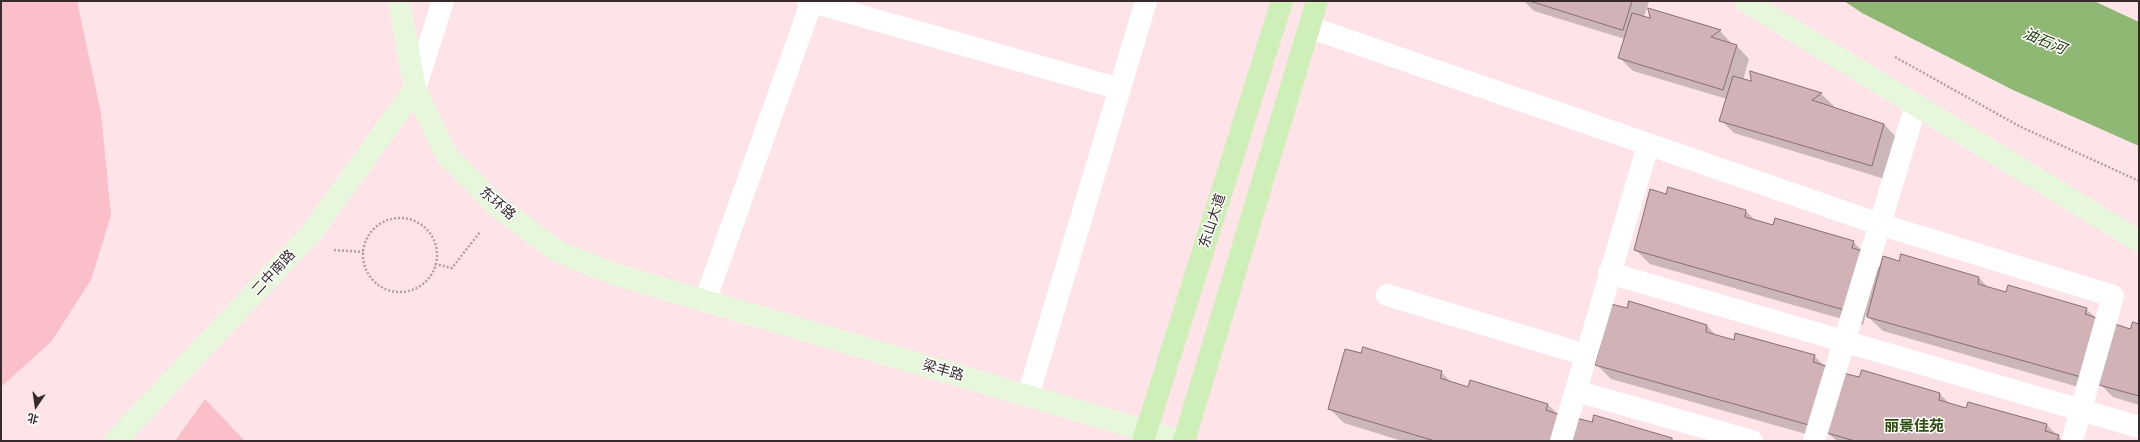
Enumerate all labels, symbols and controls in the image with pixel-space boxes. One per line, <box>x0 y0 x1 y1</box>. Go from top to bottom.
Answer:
water label: 油石河 <box>2020 25 2068 59</box>
street label: 东环路 <box>476 184 518 224</box>
street label: 东山大道 <box>1196 192 1230 250</box>
street label: 二中南路 <box>249 247 299 299</box>
street label: 梁丰路 <box>920 357 966 385</box>
north arrow <box>16 386 56 426</box>
text: 北 <box>26 411 40 426</box>
district label: 丽景佳苑 <box>1884 418 1944 436</box>

